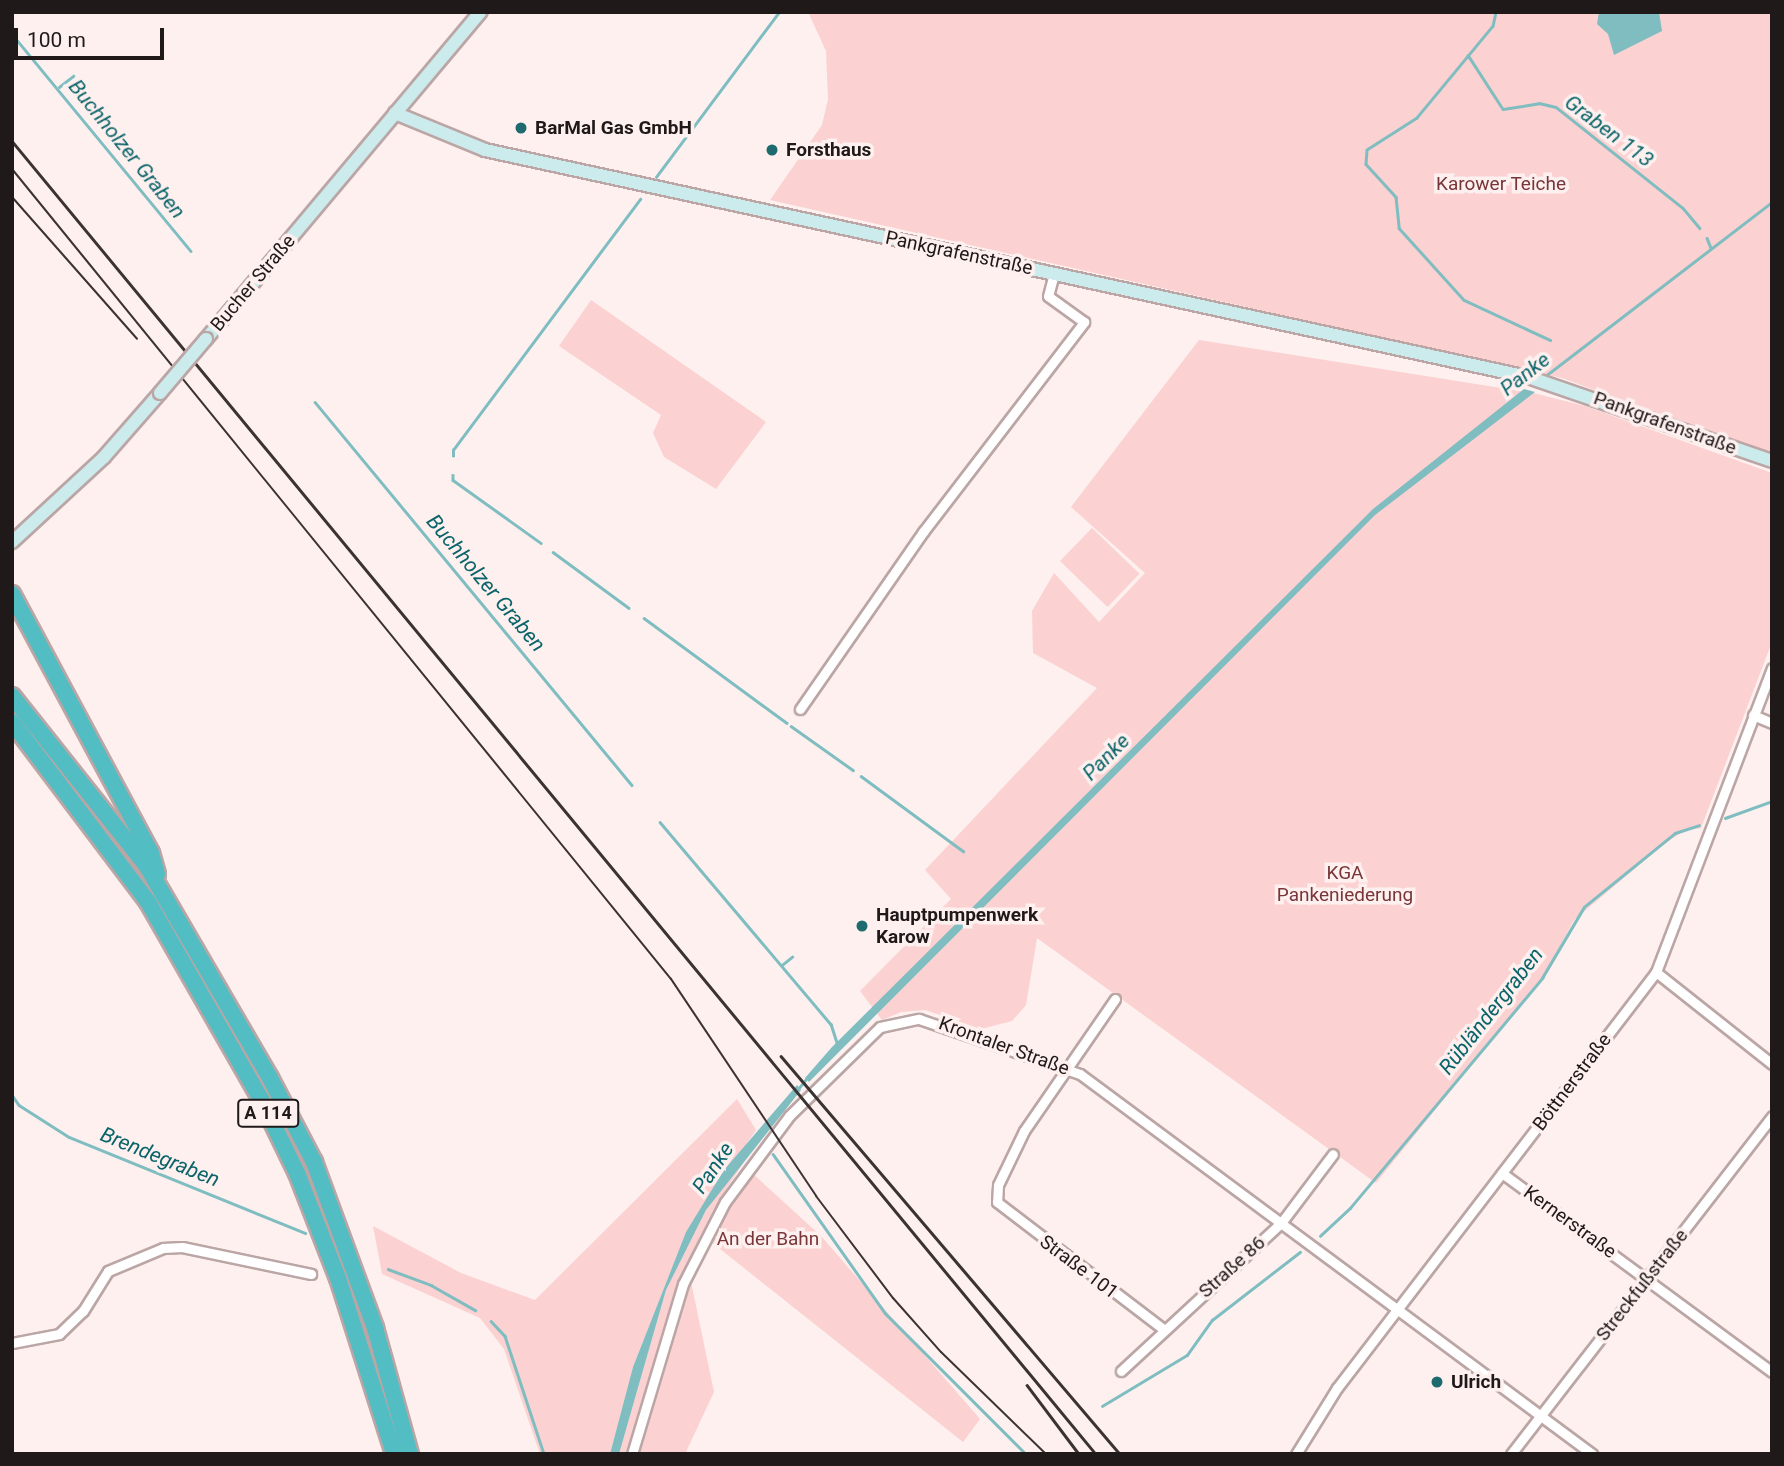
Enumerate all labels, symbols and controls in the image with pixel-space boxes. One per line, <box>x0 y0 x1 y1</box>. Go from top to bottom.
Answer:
scale bar <box>18 14 168 58</box>
text: 100 m <box>27 28 86 52</box>
water label: Buchholzer Graben <box>63 74 191 224</box>
water label: Graben 113 <box>1560 90 1658 172</box>
place label: BarMal Gas GmbH <box>535 117 692 139</box>
marker: BarMal Gas GmbH <box>513 120 529 136</box>
place label: Forsthaus <box>786 139 871 161</box>
marker: Forsthaus <box>764 142 780 158</box>
park label: Karower Teiche <box>1436 173 1566 195</box>
street label: Pankgrafenstraße <box>883 226 1035 280</box>
street label: Bucher Straße <box>206 230 300 336</box>
water label: Panke <box>1495 347 1555 401</box>
street label: Pankgrafenstraße <box>1591 387 1739 459</box>
water label: Buchholzer Graben <box>421 509 551 657</box>
water label: Panke <box>1077 728 1135 786</box>
park label: KGA Pankeniederung <box>1277 862 1413 906</box>
place label: Hauptpumpenwerk Karow <box>876 904 1038 948</box>
marker: Hauptpumpenwerk Karow <box>854 918 870 934</box>
water label: Rübländergraben <box>1434 943 1548 1079</box>
street label: Krontaler Straße <box>936 1012 1072 1080</box>
street label: Böttnerstraße <box>1528 1029 1616 1135</box>
road number: A 114 <box>236 1098 300 1128</box>
water label: Brendegraben <box>97 1122 223 1192</box>
water label: Panke <box>687 1138 739 1198</box>
street label: Kernerstraße <box>1519 1181 1621 1263</box>
street label: Streckfußstraße <box>1591 1225 1693 1345</box>
park label: An der Bahn <box>717 1228 819 1250</box>
street label: Straße 101 <box>1035 1230 1123 1304</box>
street label: Straße 86 <box>1194 1231 1270 1303</box>
place label: Ulrich <box>1451 1371 1501 1393</box>
marker: Ulrich <box>1429 1374 1445 1390</box>

